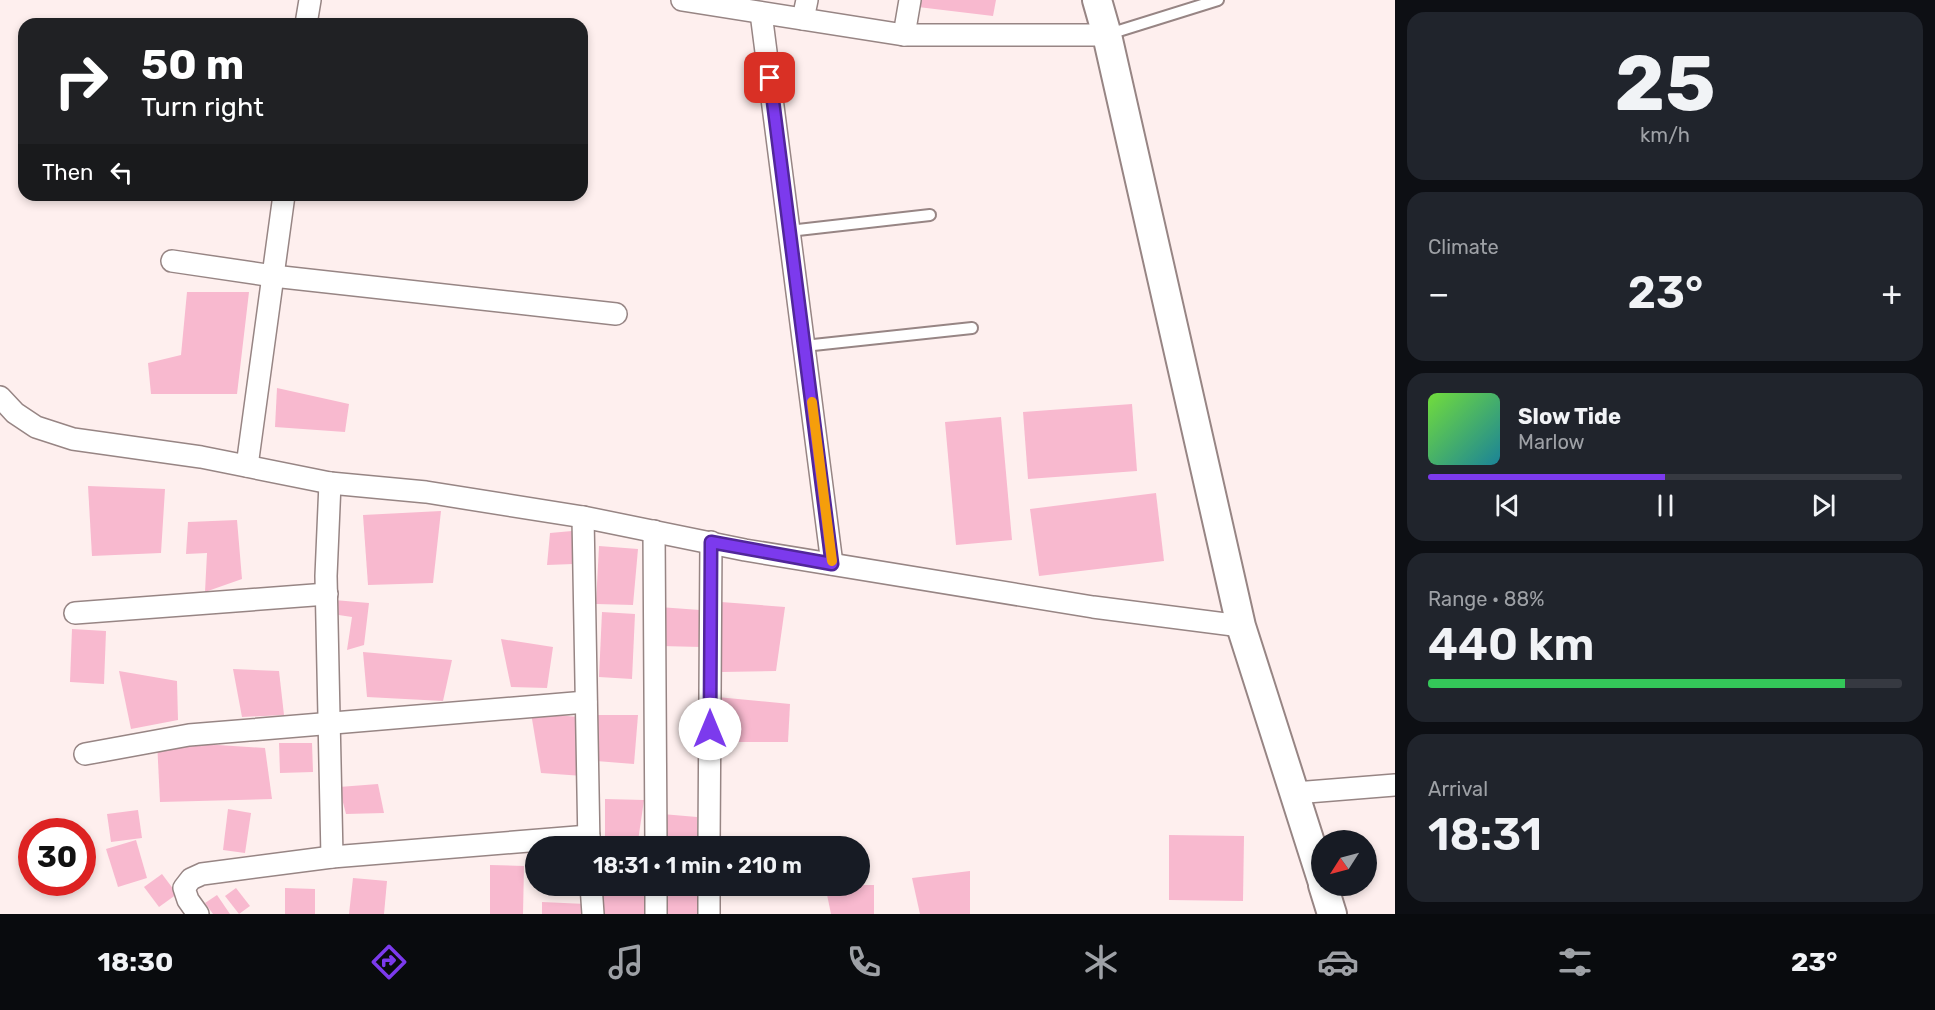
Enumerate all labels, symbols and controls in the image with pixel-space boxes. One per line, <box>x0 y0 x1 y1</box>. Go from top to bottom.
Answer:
text: 25 <box>1614 37 1716 130</box>
text: 50 m <box>141 40 244 90</box>
icon: right <box>42 42 120 120</box>
pin <box>744 52 795 103</box>
icon: arrive <box>753 61 786 94</box>
text: Turn right <box>141 91 264 123</box>
text: km/h <box>1640 123 1690 147</box>
icon: left <box>105 156 138 189</box>
text: Then <box>42 159 93 186</box>
text: Climate <box>1428 235 1499 259</box>
text: 23° <box>1628 266 1703 319</box>
text: − <box>1428 274 1449 313</box>
text: + <box>1881 274 1902 313</box>
text: Slow Tide <box>1518 403 1621 430</box>
text: Marlow <box>1518 430 1585 454</box>
icon: previous <box>1491 489 1524 522</box>
icon: pause <box>1649 489 1682 522</box>
icon: next <box>1807 489 1840 522</box>
text: Range · 88% <box>1428 587 1544 611</box>
text: 440 km <box>1428 618 1594 671</box>
position arrow <box>678 697 742 761</box>
text: Arrival <box>1428 777 1488 801</box>
text: 18:31 <box>1428 808 1542 861</box>
speed limit sign: 30 <box>18 818 96 896</box>
north arrow <box>1311 830 1377 896</box>
map controls <box>1311 830 1377 896</box>
text: 18:31 · 1 min · 210 m <box>593 852 802 879</box>
icon: directions <box>368 941 410 983</box>
icon: music <box>605 941 647 983</box>
icon: phone <box>843 941 885 983</box>
icon: climate <box>1080 941 1122 983</box>
icon: car <box>1317 941 1359 983</box>
icon: filters <box>1554 941 1596 983</box>
text: 18:30 <box>98 946 173 978</box>
text: 23° <box>1791 946 1837 978</box>

